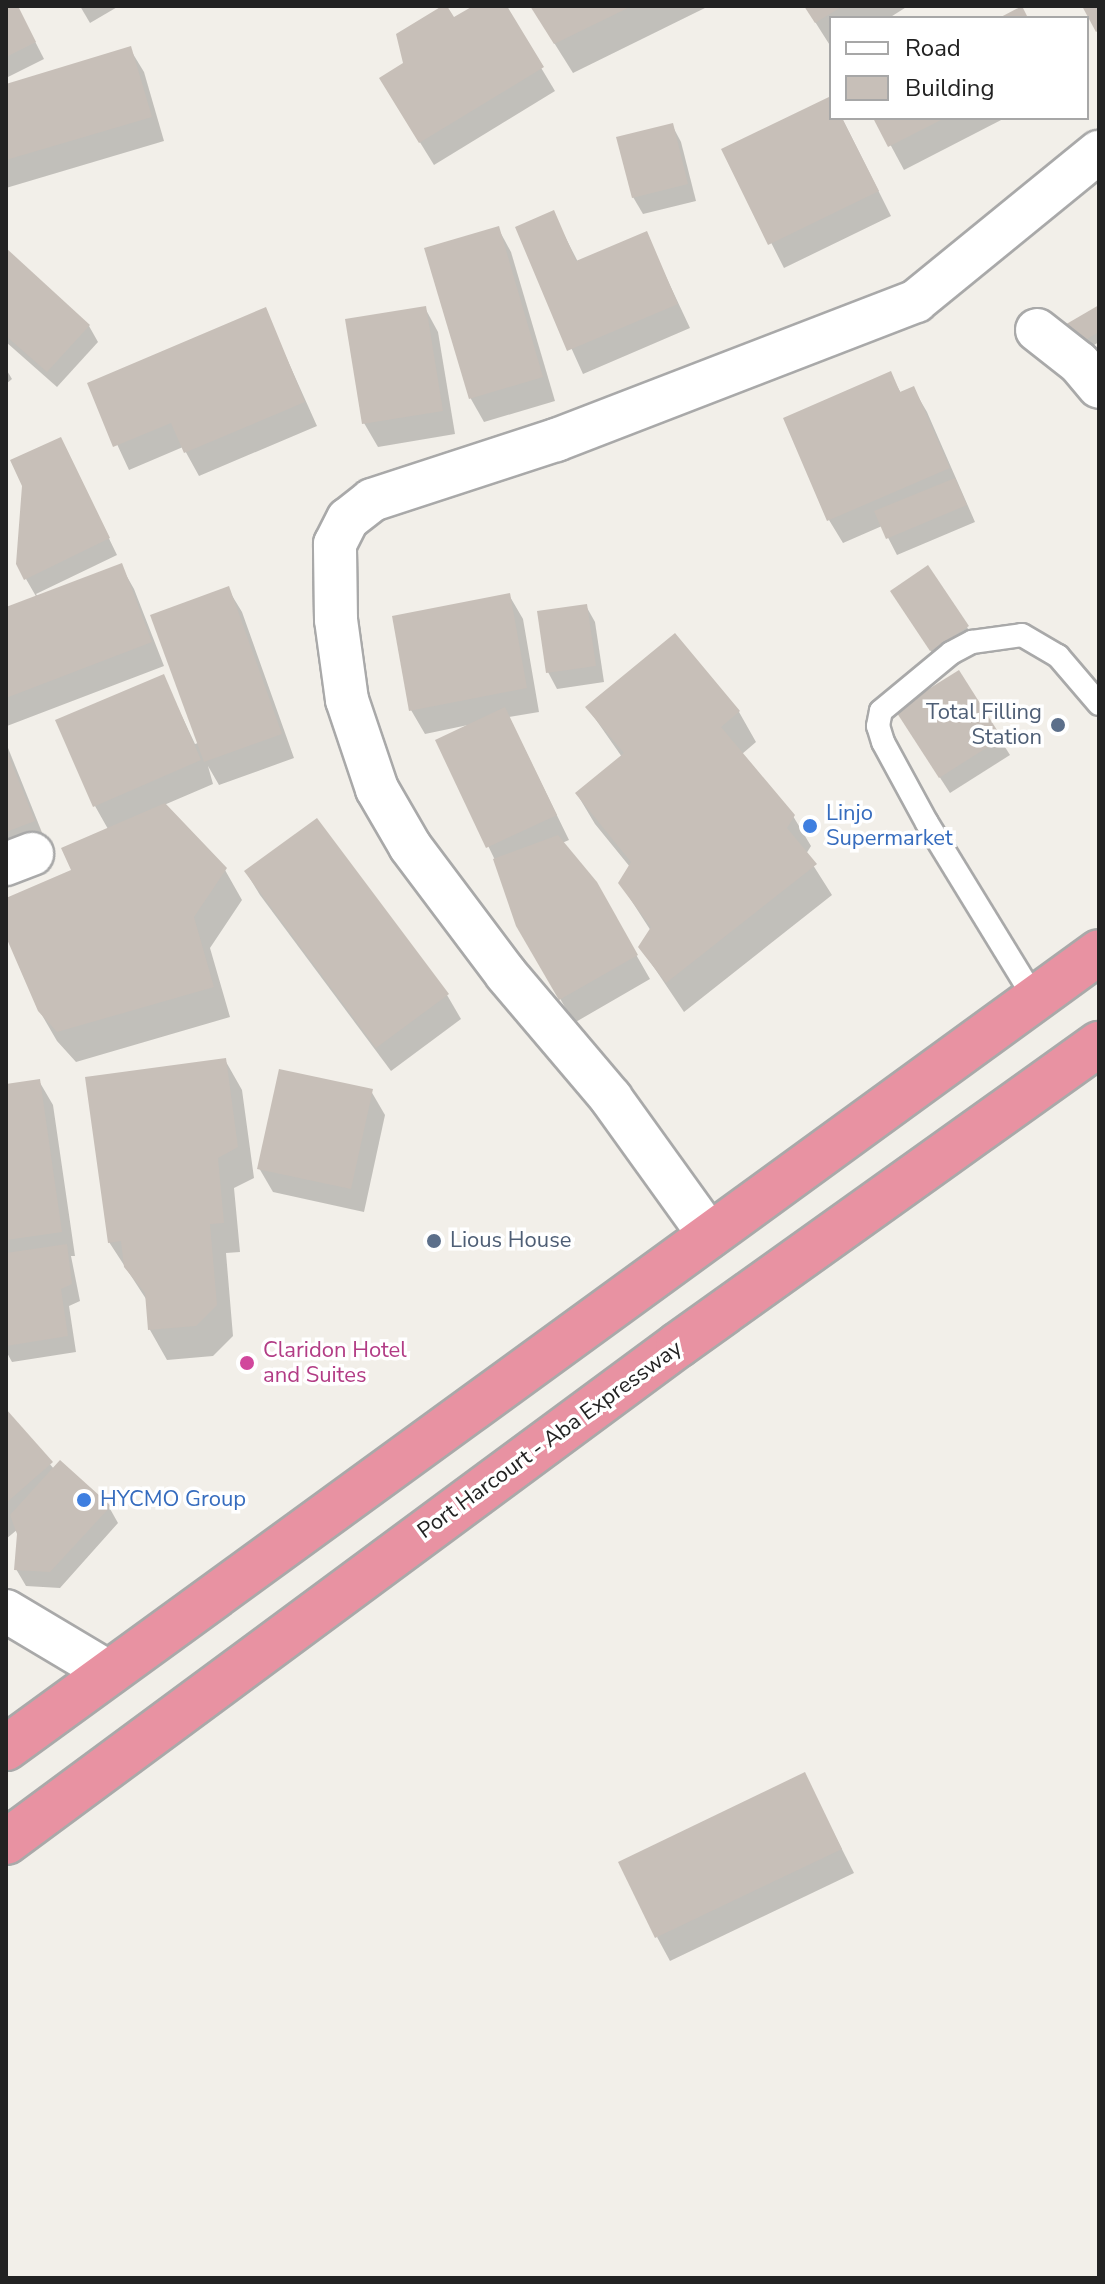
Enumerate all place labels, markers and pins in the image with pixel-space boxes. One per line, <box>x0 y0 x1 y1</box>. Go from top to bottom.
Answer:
place label: Total Filling Station <box>926 699 1042 750</box>
marker: Total Filling Station <box>1049 716 1067 734</box>
place label: Linjo Supermarket <box>826 800 953 852</box>
marker: Linjo Supermarket <box>801 817 819 835</box>
place label: Lious House <box>450 1228 571 1254</box>
marker: Lious House <box>425 1232 443 1250</box>
place label: Claridon Hotel and Suites <box>263 1337 407 1388</box>
marker: Claridon Hotel and Suites <box>238 1354 256 1372</box>
place label: HYCMO Group <box>100 1487 246 1513</box>
marker: HYCMO Group <box>75 1491 93 1509</box>

